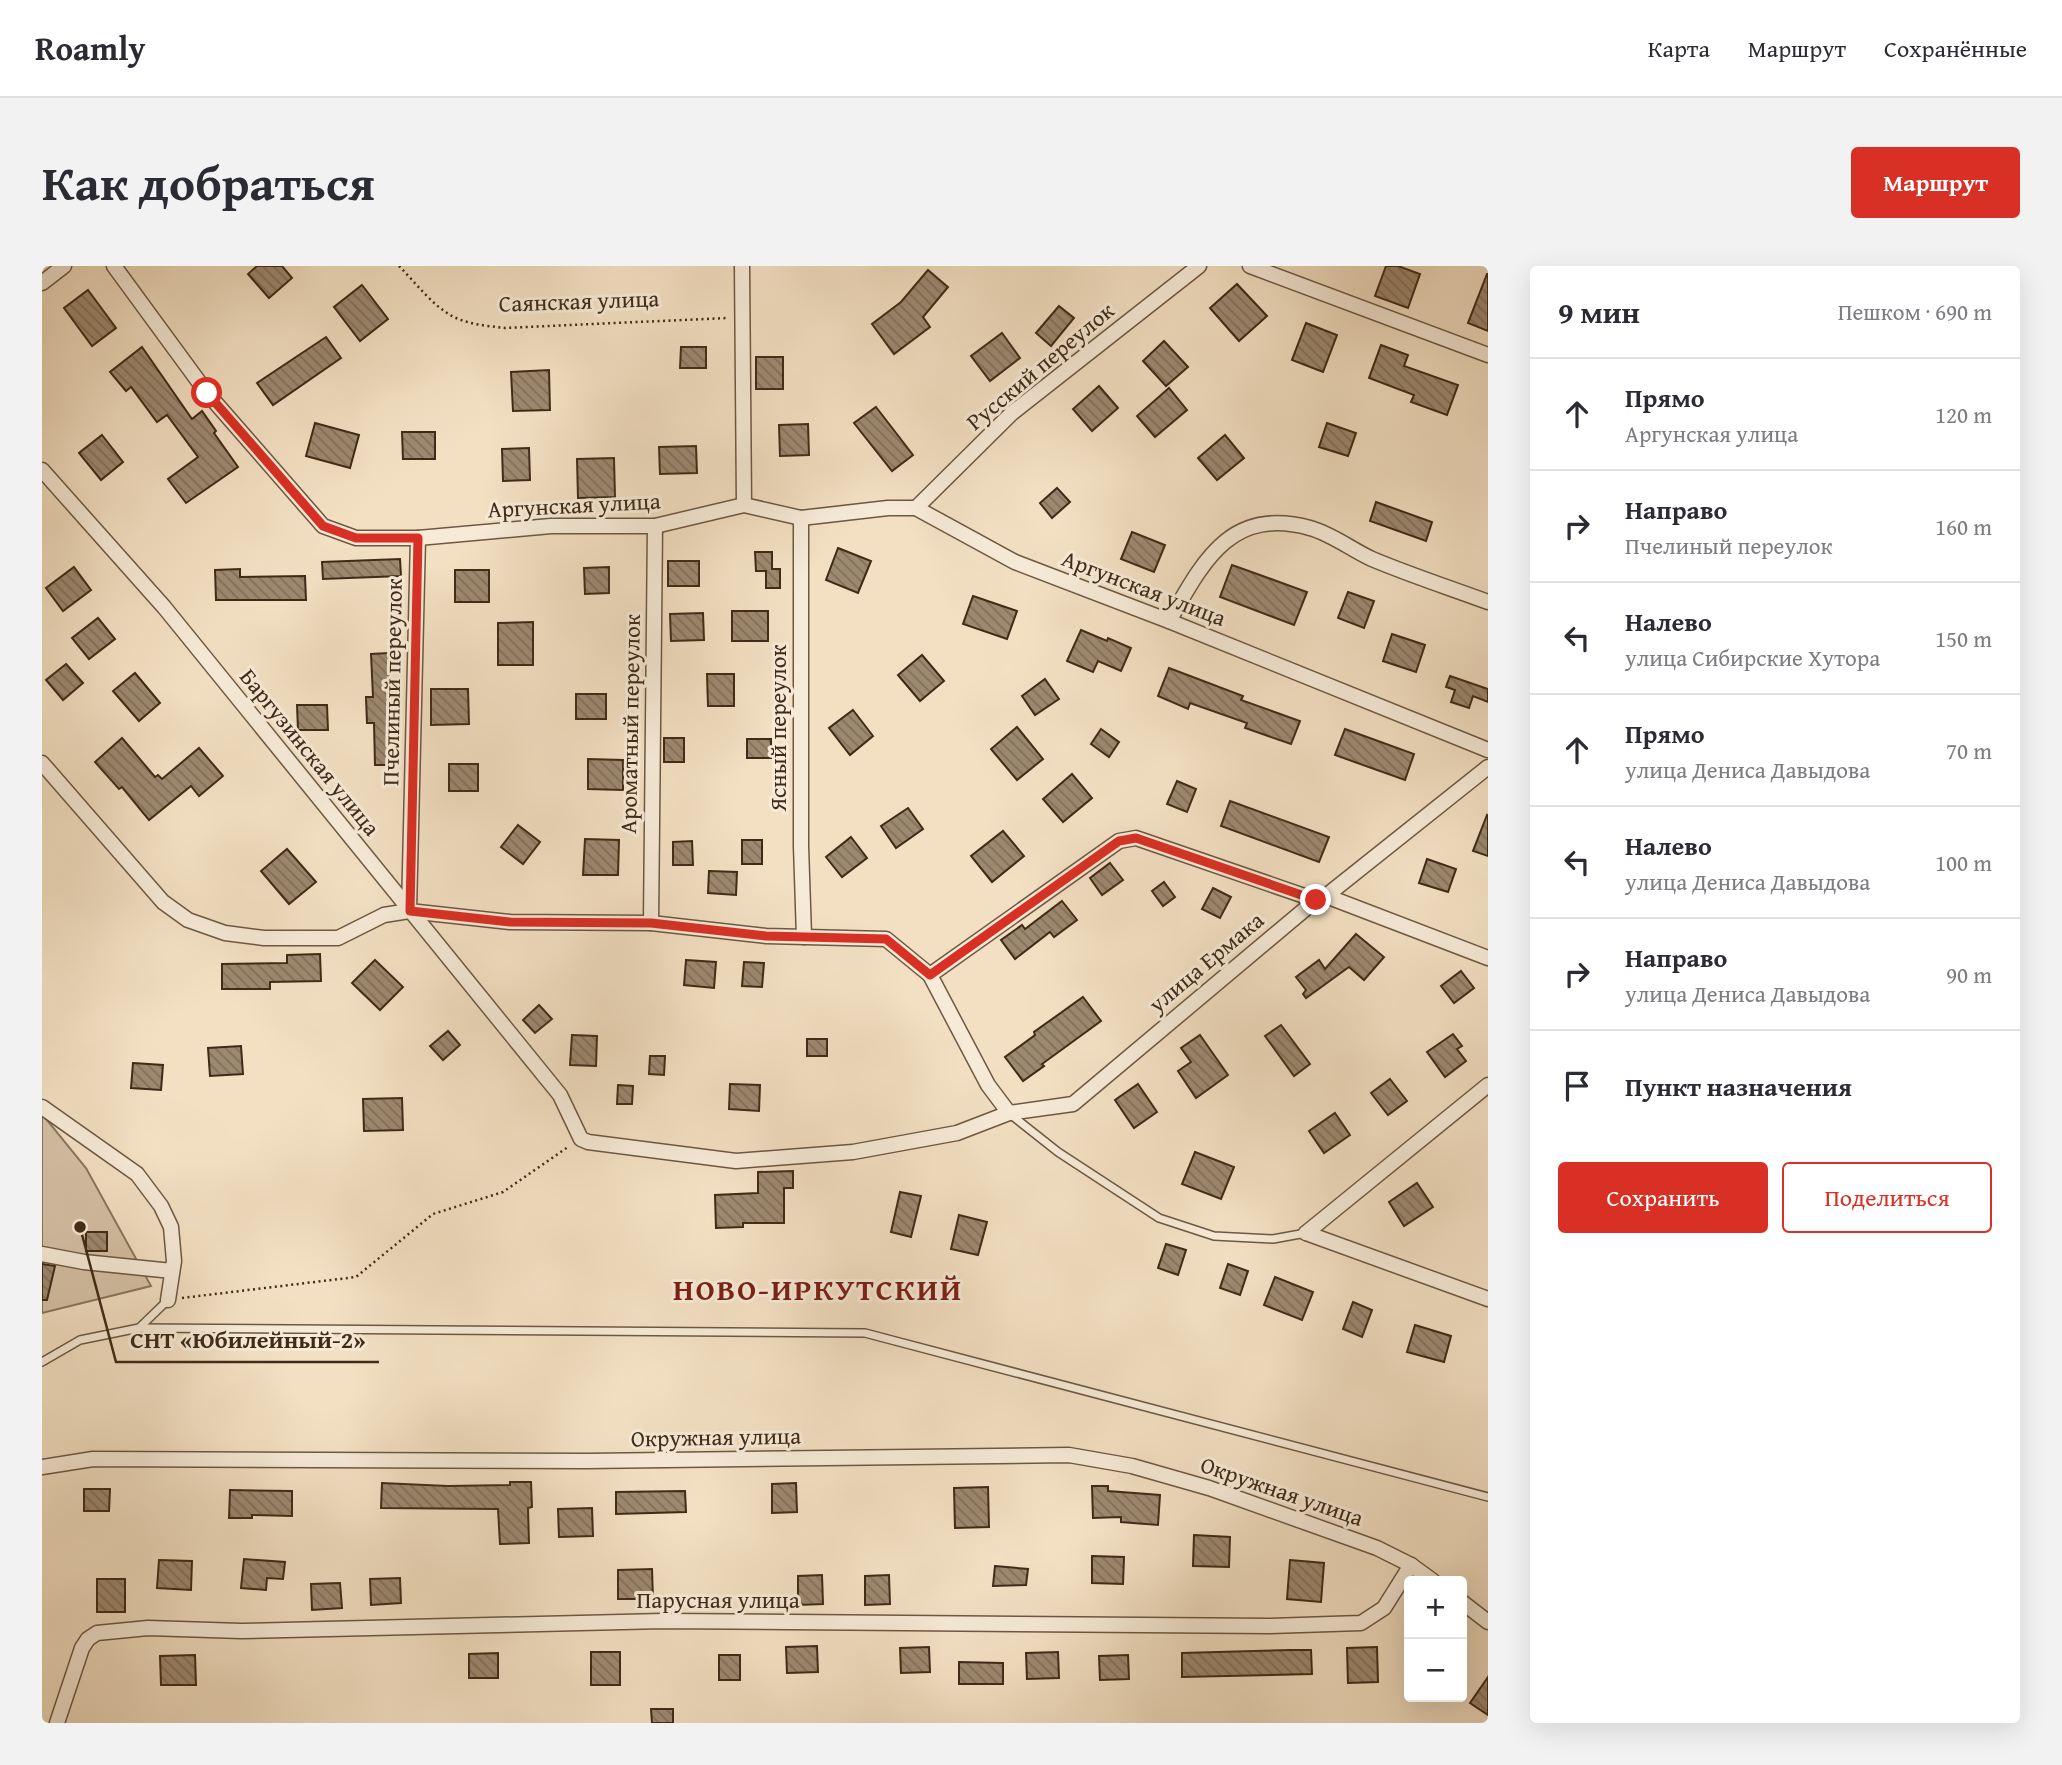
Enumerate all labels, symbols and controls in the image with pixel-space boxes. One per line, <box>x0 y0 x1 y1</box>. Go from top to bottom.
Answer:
text: Roamly <box>35 24 145 72</box>
text: Карта <box>1648 31 1710 66</box>
text: Маршрут <box>1748 31 1846 66</box>
text: Сохранённые <box>1884 31 2027 66</box>
text: Как добраться <box>42 146 375 218</box>
button: Маршрут <box>1851 147 2020 218</box>
street label: Саянская улица <box>498 281 660 320</box>
text: 9 мин <box>1558 290 1640 334</box>
street label: Русский переулок <box>959 294 1121 437</box>
text: Пешком · 690 m <box>1838 295 1992 328</box>
route start <box>191 377 222 408</box>
text: Прямо <box>1625 378 1705 417</box>
icon: ahead <box>1558 395 1596 433</box>
text: 120 m <box>1935 398 1992 431</box>
text: Аргунская улица <box>1625 417 1798 450</box>
street label: Аргунская улица <box>487 483 661 526</box>
text: Направо <box>1625 490 1727 529</box>
icon: right <box>1558 507 1596 545</box>
text: 160 m <box>1935 510 1992 543</box>
text: Пчелиный переулок <box>1625 529 1833 562</box>
street label: Аргунская улица <box>1057 541 1231 634</box>
street label: Пчелиный переулок <box>373 578 410 786</box>
text: Налево <box>1625 602 1712 641</box>
street label: Ароматный переулок <box>611 614 648 834</box>
icon: left <box>1558 619 1596 657</box>
text: 150 m <box>1935 622 1992 655</box>
text: улица Сибирские Хутора <box>1625 641 1880 674</box>
street label: Ясный переулок <box>761 645 794 813</box>
street label: Баргузинская улица <box>232 661 388 842</box>
text: Прямо <box>1625 714 1705 753</box>
icon: ahead <box>1558 731 1596 769</box>
text: 70 m <box>1946 734 1992 767</box>
text: улица Дениса Давыдова <box>1625 753 1870 786</box>
text: Налево <box>1625 826 1712 865</box>
icon: left <box>1558 843 1596 881</box>
text: 100 m <box>1935 846 1992 879</box>
text: улица Дениса Давыдова <box>1625 865 1870 898</box>
route end <box>1300 884 1331 915</box>
street label: улица Ермака <box>1140 903 1271 1020</box>
text: Направо <box>1625 938 1727 977</box>
icon: right <box>1558 955 1596 993</box>
text: 90 m <box>1946 958 1992 991</box>
text: улица Дениса Давыдова <box>1625 977 1870 1010</box>
icon: arrive <box>1558 1067 1596 1105</box>
text: Пункт назначения <box>1625 1067 1852 1106</box>
button: Сохранить <box>1558 1162 1768 1233</box>
button: Поделиться <box>1782 1162 1992 1233</box>
district label: НОВО-ИРКУТСКИЙ <box>673 1267 963 1311</box>
callout: СНТ «Юбилейный-2» <box>116 1317 379 1362</box>
text: СНТ «Юбилейный-2» <box>130 1322 366 1357</box>
street label: Окружная улица <box>631 1419 801 1454</box>
street label: Окружная улица <box>1196 1447 1368 1534</box>
map controls <box>1404 1576 1467 1702</box>
button: + <box>1404 1576 1467 1639</box>
street label: Парусная улица <box>636 1583 800 1616</box>
button: − <box>1404 1639 1467 1702</box>

